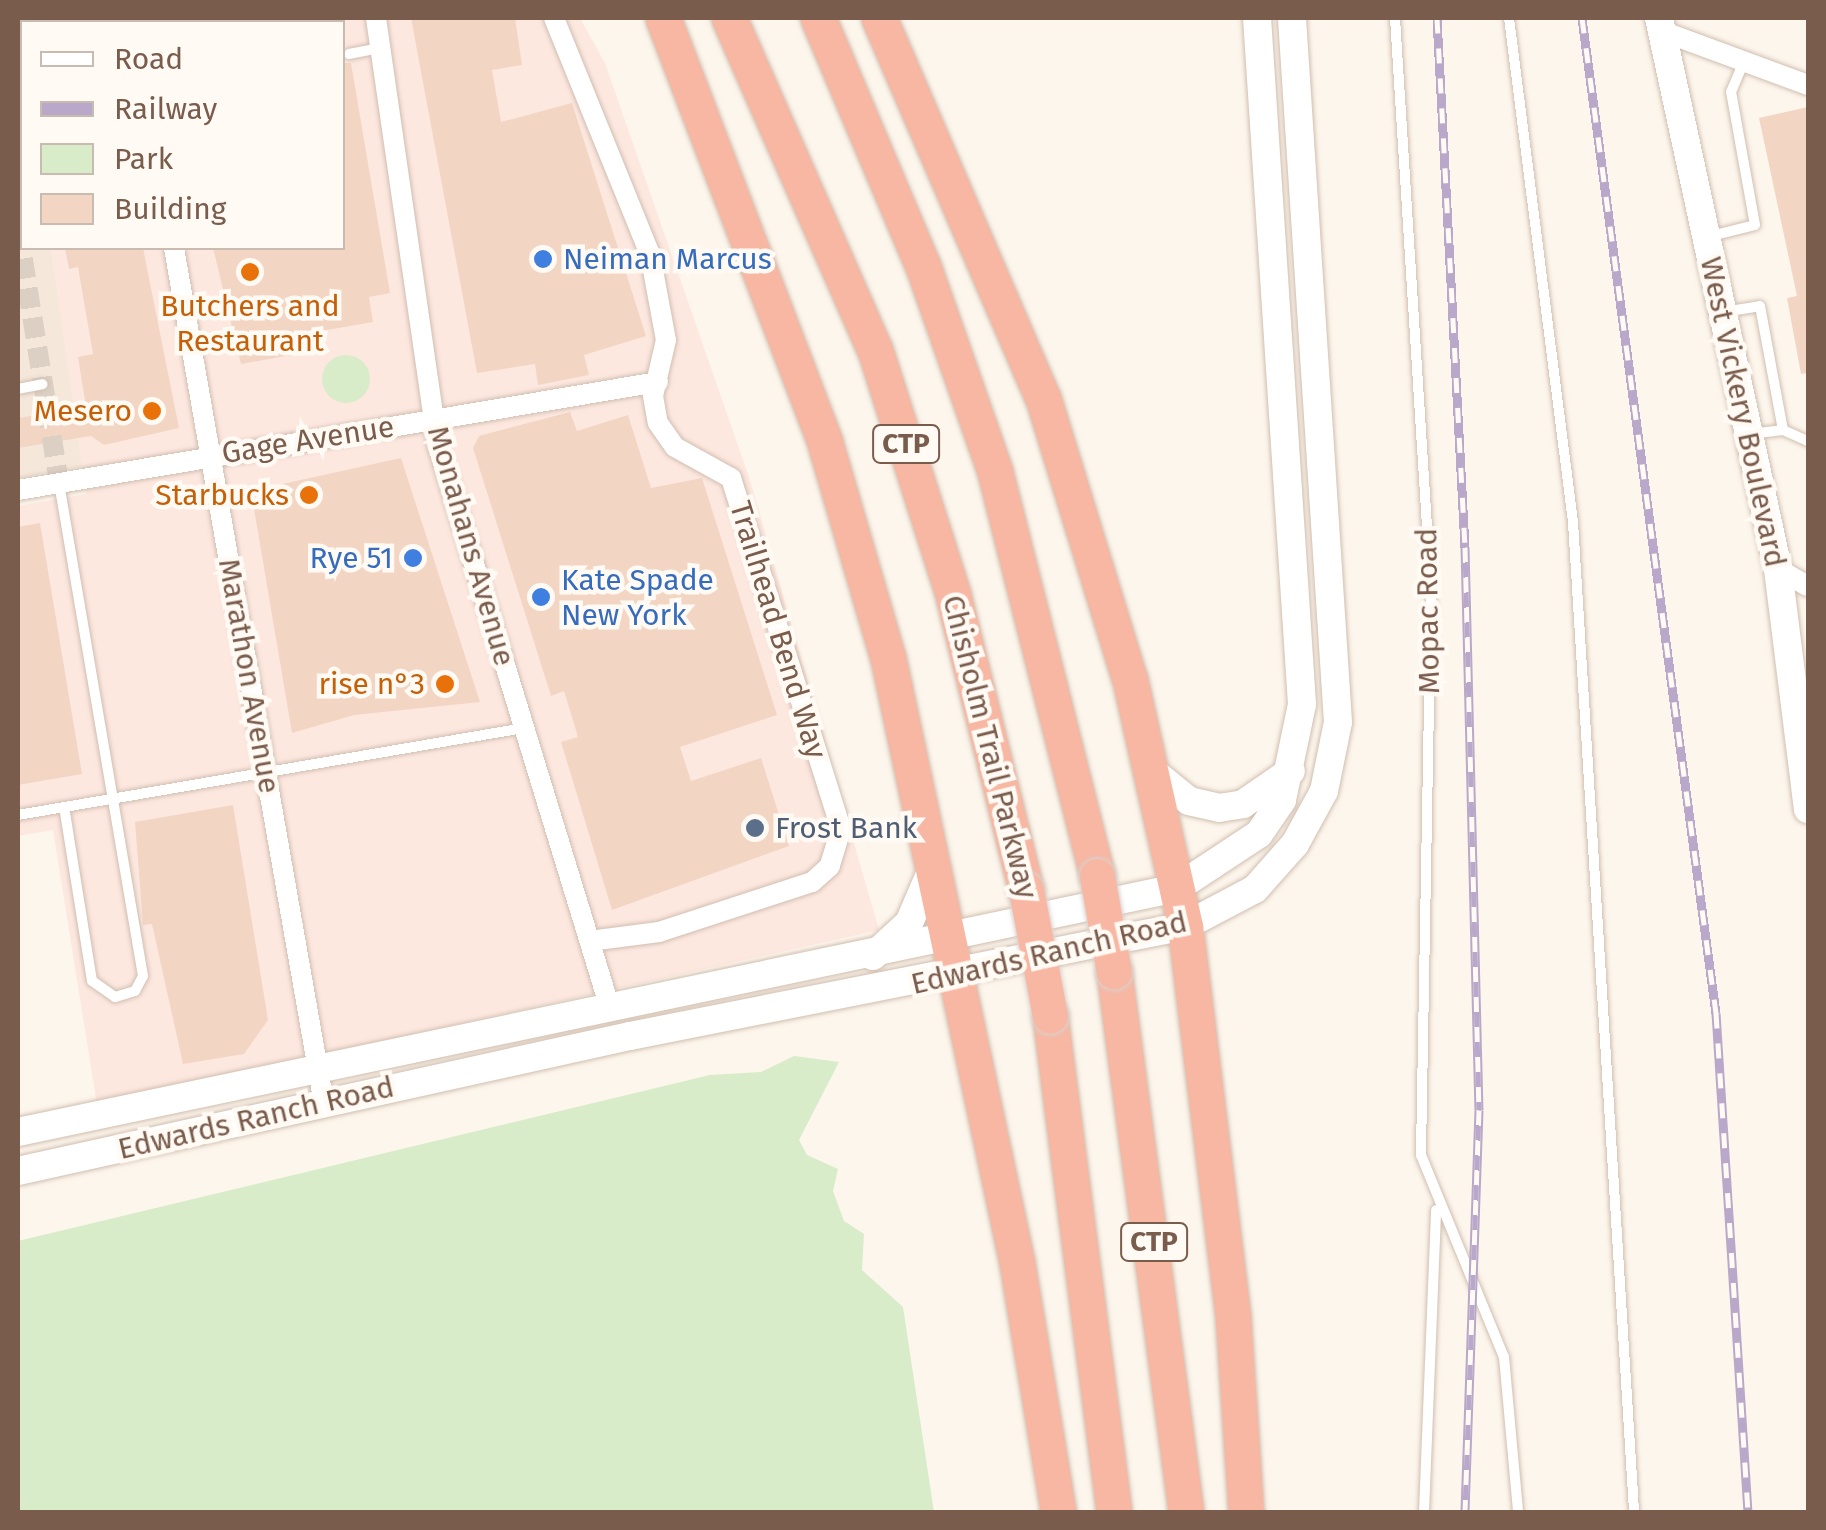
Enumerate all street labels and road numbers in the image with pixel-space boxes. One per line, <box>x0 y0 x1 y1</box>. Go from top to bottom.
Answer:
street label: West Vickery Boulevard <box>1693 254 1793 570</box>
street label: Gage Avenue <box>219 409 397 471</box>
road number: CTP <box>871 421 941 467</box>
street label: Monahans Avenue <box>420 422 522 670</box>
street label: Trailhead Bend Way <box>722 497 834 763</box>
street label: Mopac Road <box>1409 528 1447 694</box>
street label: Marathon Avenue <box>211 556 287 796</box>
street label: Chisholm Trail Parkway <box>935 591 1045 903</box>
street label: Edwards Ranch Road <box>907 904 1191 1002</box>
street label: Edwards Ranch Road <box>114 1069 398 1167</box>
road number: CTP <box>1119 1219 1189 1265</box>

